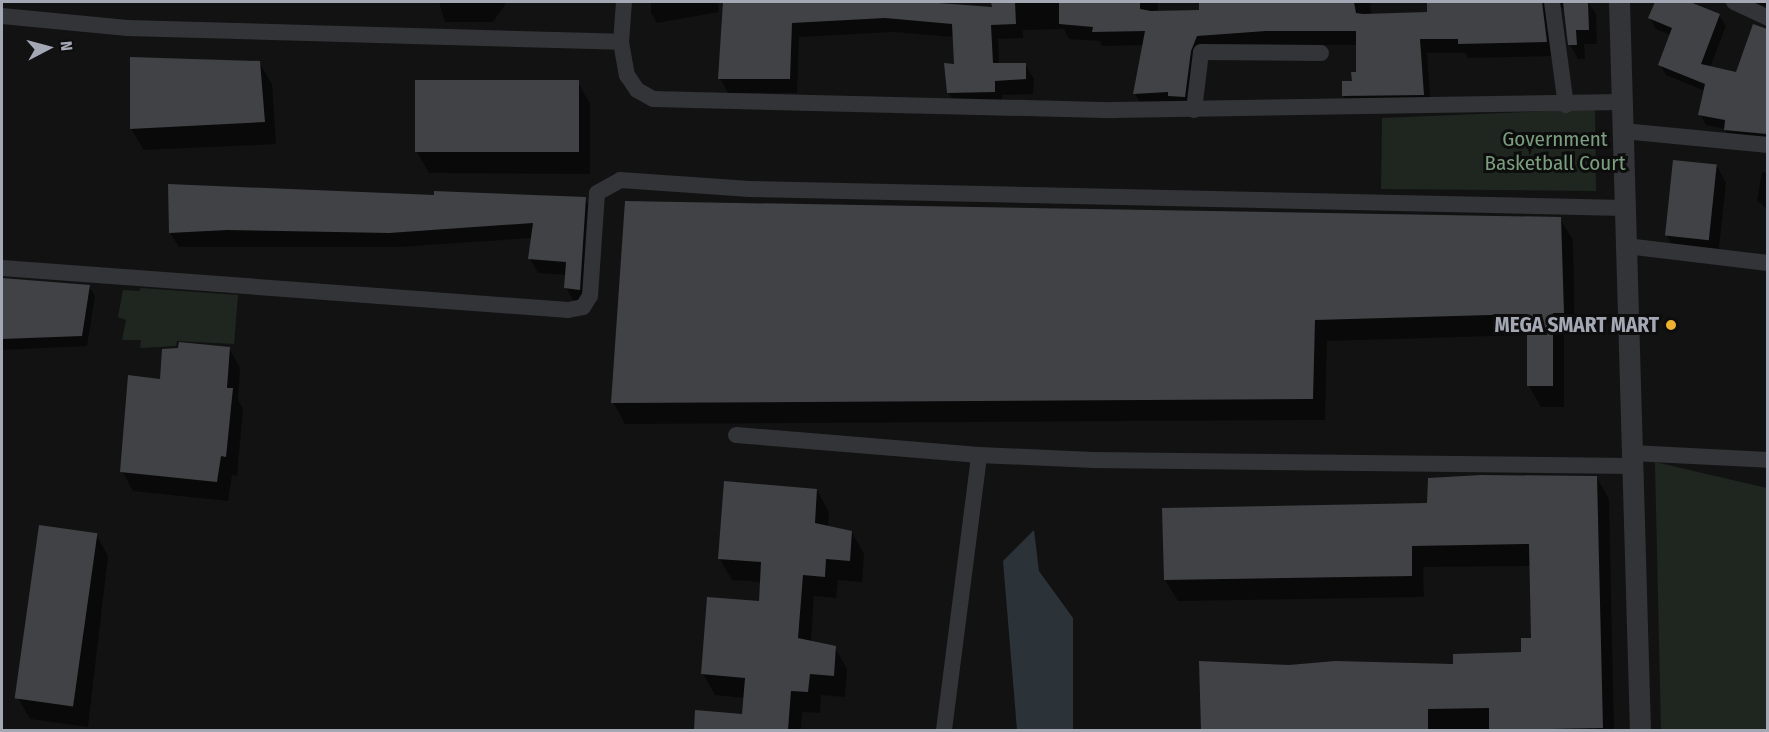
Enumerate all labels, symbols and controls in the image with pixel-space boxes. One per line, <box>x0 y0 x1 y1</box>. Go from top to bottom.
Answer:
north arrow <box>18 18 78 78</box>
text: N <box>56 40 76 52</box>
park label: Government Basketball Court <box>1485 126 1625 176</box>
place label: MEGA SMART MART <box>1495 312 1659 338</box>
marker: MEGA SMART MART <box>1664 318 1678 332</box>

